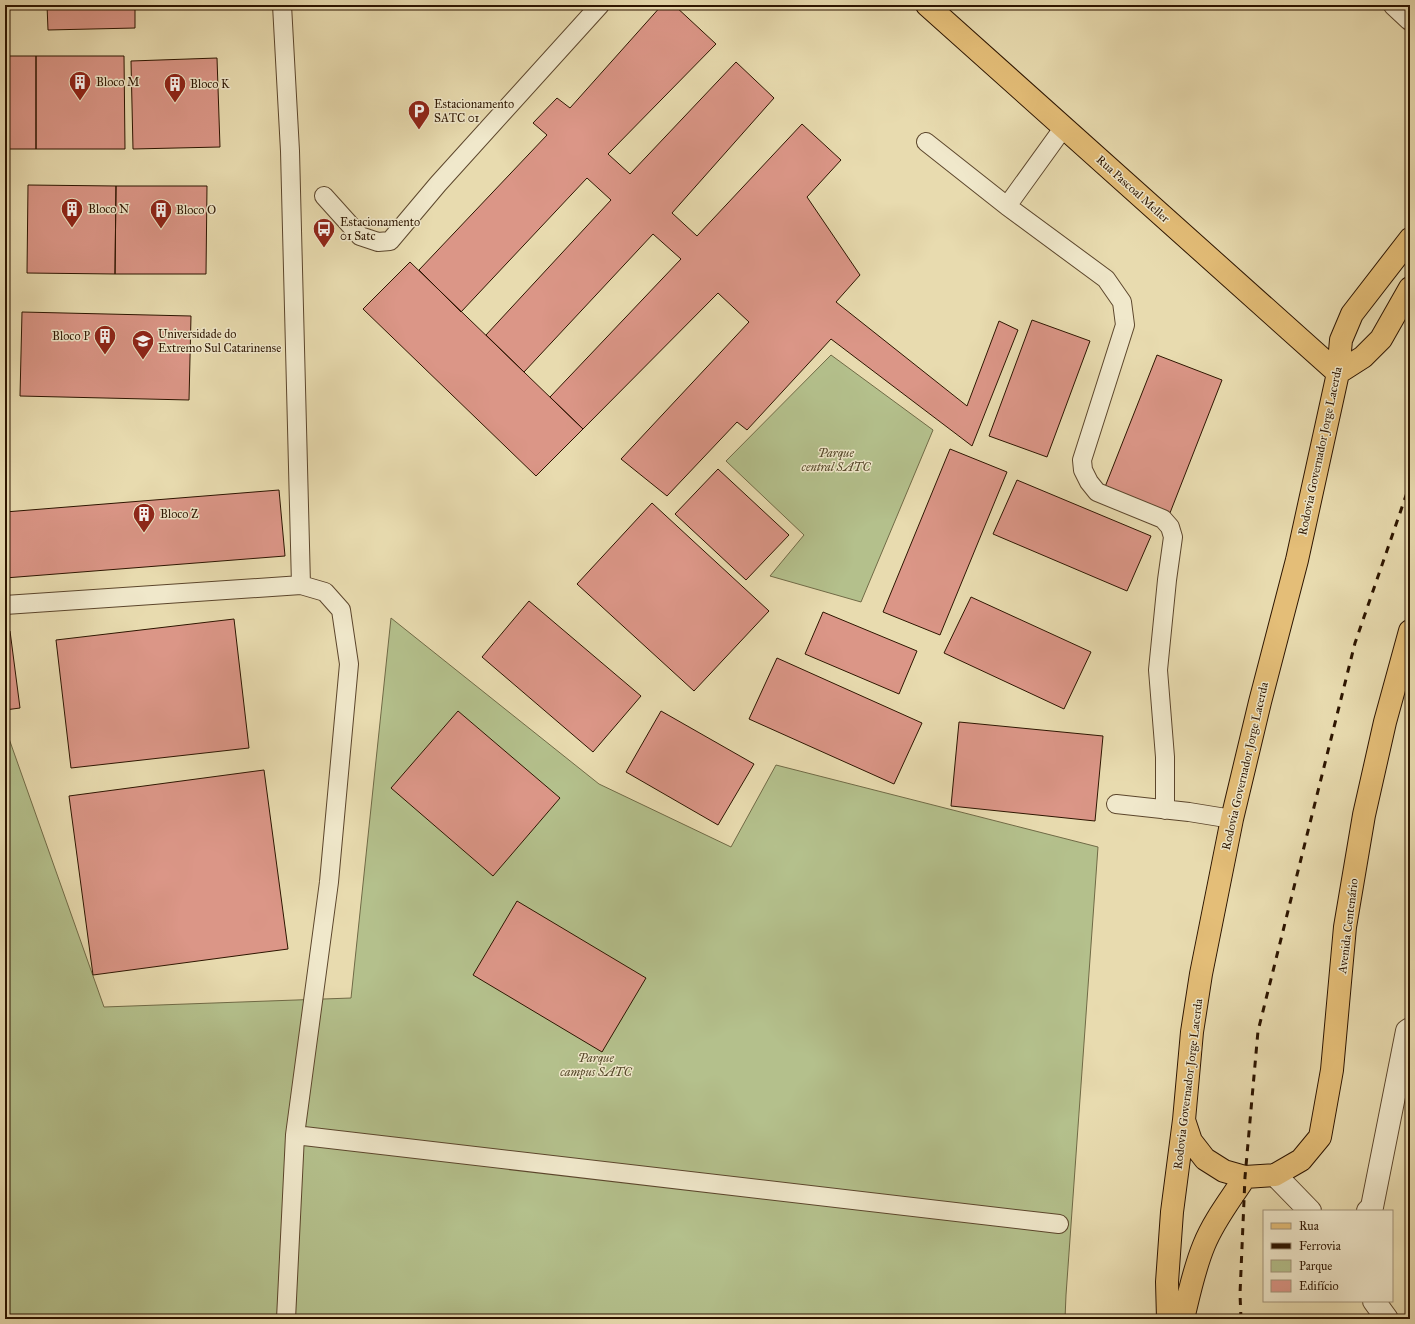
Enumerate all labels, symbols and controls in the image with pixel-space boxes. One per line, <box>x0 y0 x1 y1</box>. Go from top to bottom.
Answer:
building icon: Bloco M <box>67 69 93 102</box>
building icon: Bloco K <box>162 71 188 104</box>
place label: Bloco M <box>96 75 139 89</box>
place label: Bloco K <box>190 77 230 91</box>
place label: Estacionamento SATC 01 <box>434 97 514 125</box>
parking icon: Estacionamento SATC 01 <box>406 98 432 131</box>
street label: Rua Pascoal Meller <box>1093 152 1173 226</box>
building icon: Bloco N <box>59 196 85 229</box>
building icon: Bloco O <box>148 197 174 230</box>
place label: Bloco N <box>88 202 129 216</box>
place label: Bloco O <box>176 203 216 217</box>
place label: Estacionamento 01 Satc <box>340 215 420 243</box>
bus stop icon: Estacionamento 01 Satc <box>311 216 337 249</box>
building icon: Bloco P <box>92 323 118 356</box>
place label: Universidade do Extremo Sul Catarinense <box>158 327 281 355</box>
school or university icon: Universidade do Extremo Sul Catarinense <box>130 328 156 361</box>
place label: Bloco P <box>52 329 90 343</box>
street label: Rodovia Governador Jorge Lacerda <box>1295 365 1346 537</box>
park label: Parque central SATC <box>802 446 871 474</box>
building icon: Bloco Z <box>131 501 157 534</box>
place label: Bloco Z <box>160 507 199 521</box>
street label: Rodovia Governador Jorge Lacerda <box>1219 680 1272 852</box>
street label: Avenida Centenário <box>1335 878 1361 975</box>
street label: Rodovia Governador Jorge Lacerda <box>1171 997 1207 1170</box>
park label: Parque campus SATC <box>560 1051 633 1080</box>
legend <box>1263 1210 1393 1302</box>
text: Rua <box>1299 1219 1320 1233</box>
text: Ferrovia <box>1299 1239 1342 1253</box>
text: Parque <box>1299 1259 1332 1274</box>
text: Edifício <box>1299 1279 1339 1293</box>

